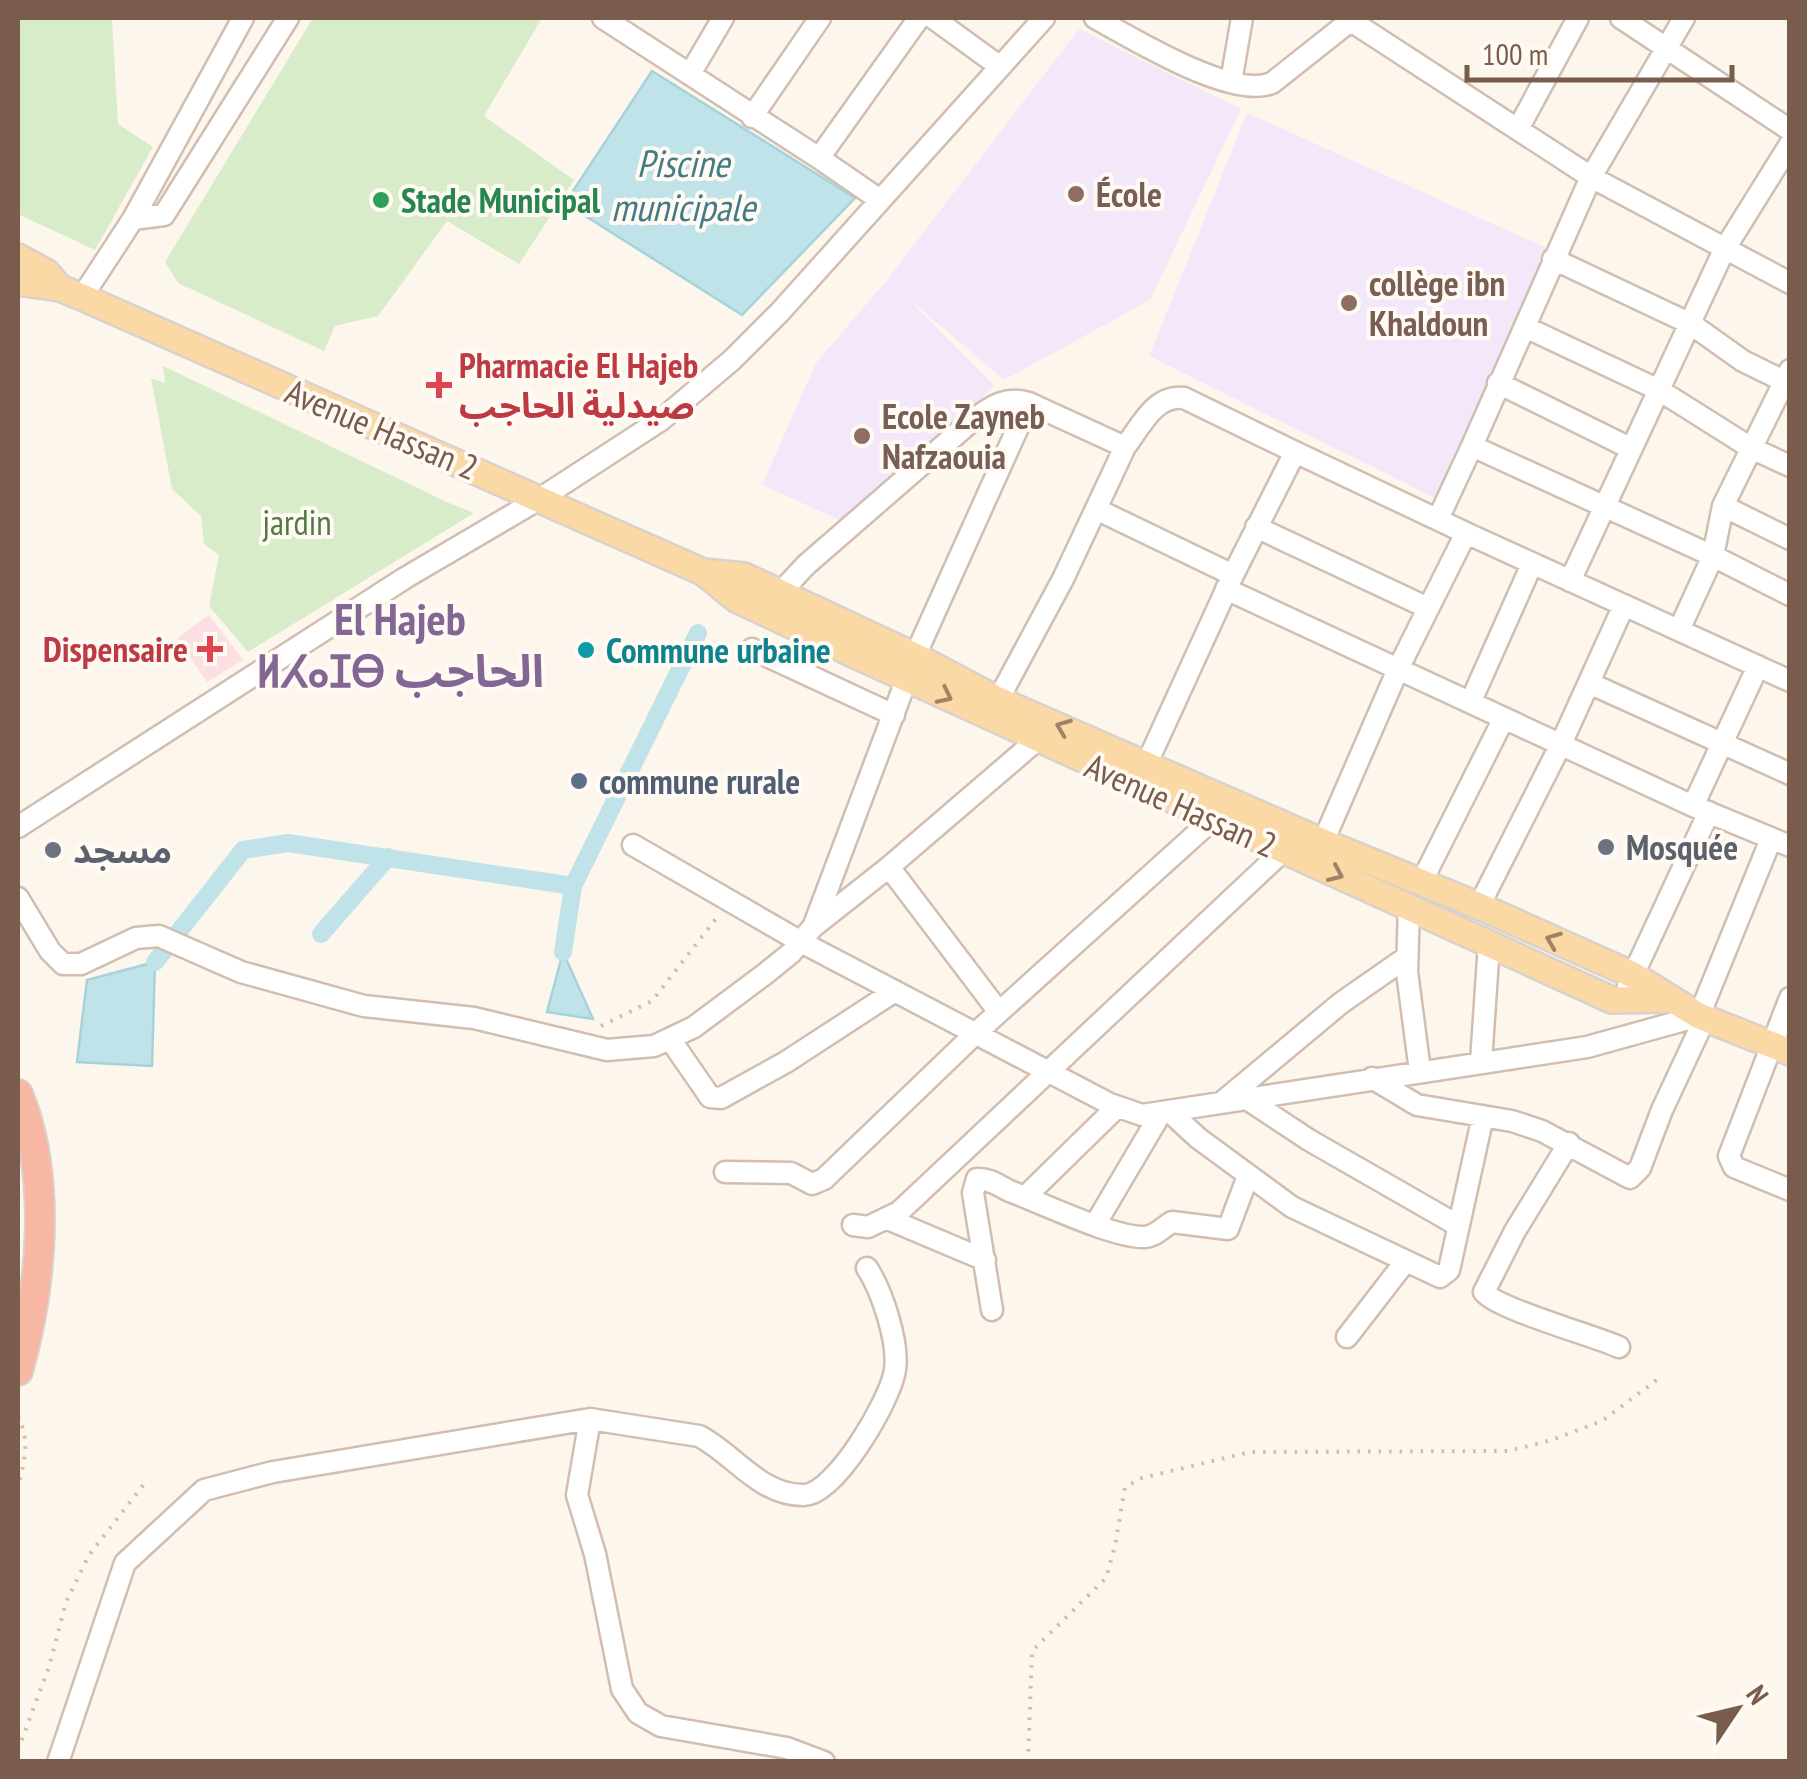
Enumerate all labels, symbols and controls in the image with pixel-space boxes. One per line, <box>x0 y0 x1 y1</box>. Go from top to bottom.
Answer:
scale bar <box>1467 20 1732 82</box>
text: 100 m <box>1482 34 1548 73</box>
water label: Piscine municipale <box>611 138 757 231</box>
place label: École <box>1096 171 1162 217</box>
place label: Stade Municipal <box>401 177 600 223</box>
marker: École <box>1065 183 1087 205</box>
marker: Stade Municipal <box>370 189 392 211</box>
place label: collège ibn Khaldoun <box>1369 260 1505 346</box>
marker: collège ibn Khaldoun <box>1338 292 1360 314</box>
place label: Pharmacie El Hajeb صيدلية الحاجب <box>459 342 698 428</box>
street label: Avenue Hassan 2 <box>279 368 485 490</box>
marker: Pharmacie El Hajeb صيدلية الحاجب <box>428 374 450 396</box>
place label: Ecole Zayneb Nafzaouia <box>882 393 1045 479</box>
marker: Ecole Zayneb Nafzaouia <box>851 425 873 447</box>
park label: jardin <box>262 499 332 545</box>
district label: El Hajeb ⵍⵃⴰⵊⴱ الحاجب <box>256 589 544 699</box>
place label: Dispensaire <box>43 626 188 672</box>
place label: Commune urbaine <box>606 627 831 673</box>
marker: Dispensaire <box>197 636 223 662</box>
marker: Commune urbaine <box>575 639 597 661</box>
one-way arrow <box>934 683 952 703</box>
one-way arrow <box>1055 718 1073 738</box>
street label: Avenue Hassan 2 <box>1078 742 1284 868</box>
place label: commune rurale <box>599 758 800 804</box>
marker: commune rurale <box>568 770 590 792</box>
place label: Mosquée <box>1626 824 1738 870</box>
place label: مسجد <box>73 827 172 873</box>
marker: Mosquée <box>1595 836 1617 858</box>
marker: مسجد <box>42 839 64 861</box>
one-way arrow <box>1326 862 1344 882</box>
one-way arrow <box>1545 932 1563 952</box>
north arrow <box>1687 1659 1787 1759</box>
text: N <box>1738 1678 1777 1711</box>

